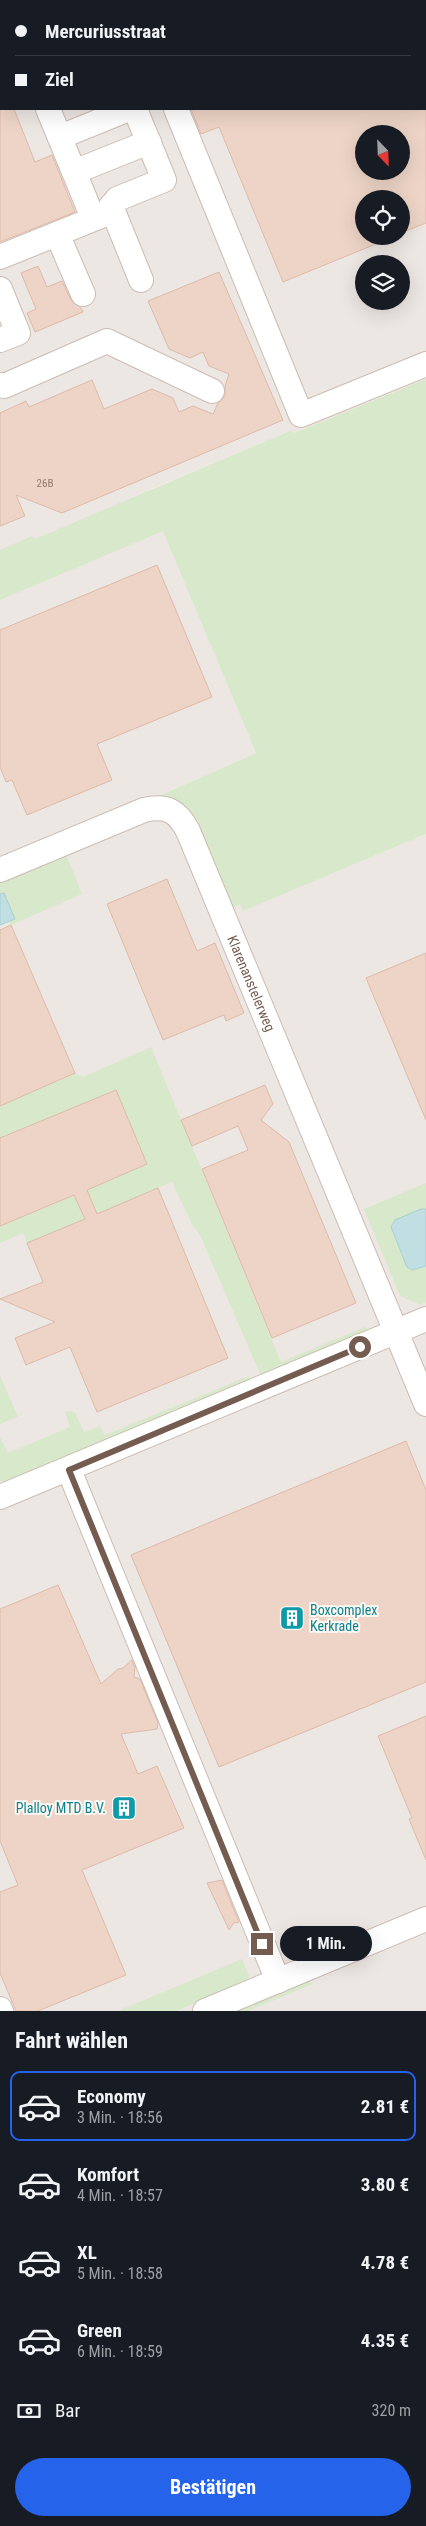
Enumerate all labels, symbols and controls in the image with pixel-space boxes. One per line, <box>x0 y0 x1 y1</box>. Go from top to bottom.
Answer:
text: Mercuriusstraat <box>45 20 166 43</box>
text: Ziel <box>45 68 74 91</box>
north arrow <box>355 125 410 180</box>
map controls <box>355 125 410 310</box>
button: locate <box>355 190 410 245</box>
button: layers <box>355 255 410 310</box>
house number: 26B <box>37 477 53 490</box>
street label: Klarenanstelerweg <box>224 933 278 1034</box>
route start <box>349 1336 371 1358</box>
place label: Boxcomplex Kerkrade <box>310 1602 377 1634</box>
building icon: Boxcomplex Kerkrade <box>279 1605 305 1631</box>
building icon: Plalloy MTD B.V. <box>111 1795 137 1821</box>
place label: Plalloy MTD B.V. <box>16 1800 106 1816</box>
callout: 1 Min. <box>280 1926 372 1962</box>
route end <box>251 1933 273 1955</box>
text: 1 Min. <box>306 1934 346 1953</box>
text: Fahrt wählen <box>15 2028 128 2053</box>
icon: car <box>17 2084 62 2129</box>
text: Economy <box>77 2085 146 2108</box>
text: 2.81 € <box>361 2095 409 2118</box>
text: 3 Min. · 18:56 <box>77 2108 163 2127</box>
icon: car <box>17 2162 62 2207</box>
text: Komfort <box>77 2163 139 2186</box>
text: 3.80 € <box>361 2173 409 2196</box>
text: 4 Min. · 18:57 <box>77 2186 163 2205</box>
icon: car <box>17 2240 62 2285</box>
text: XL <box>77 2241 97 2264</box>
text: 4.78 € <box>361 2251 409 2274</box>
text: 5 Min. · 18:58 <box>77 2264 163 2283</box>
icon: car <box>17 2318 62 2363</box>
text: Green <box>77 2319 122 2342</box>
text: 4.35 € <box>361 2329 409 2352</box>
text: 6 Min. · 18:59 <box>77 2342 163 2361</box>
icon: cash <box>15 2397 43 2425</box>
text: Bar <box>55 2399 80 2422</box>
text: 320 m <box>372 2401 411 2420</box>
button: Bestätigen <box>15 2458 411 2516</box>

